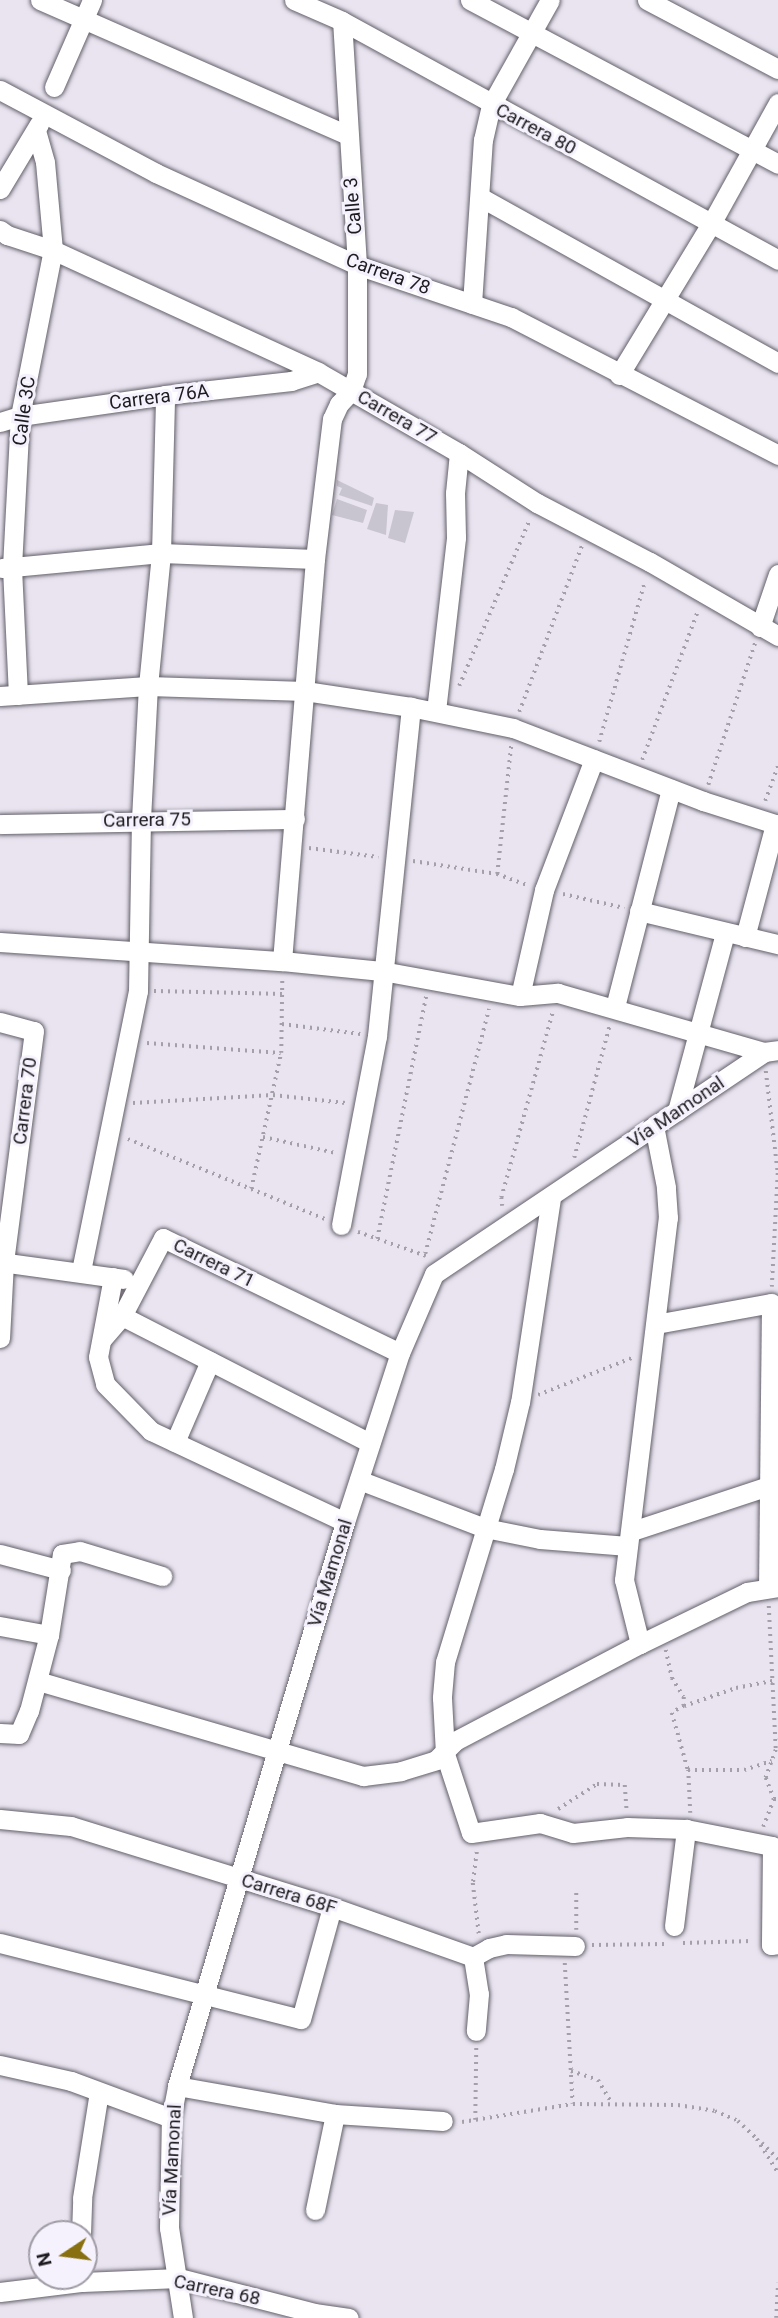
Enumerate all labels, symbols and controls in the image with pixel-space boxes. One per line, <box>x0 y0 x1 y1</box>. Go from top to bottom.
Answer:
street label: Carrera 80 <box>492 98 580 160</box>
street label: Calle 3 <box>339 176 367 236</box>
street label: Carrera 78 <box>343 248 433 300</box>
street label: Calle 3C <box>8 375 40 447</box>
street label: Carrera 76A <box>108 380 210 414</box>
street label: Carrera 77 <box>353 385 441 449</box>
street label: Carrera 75 <box>103 808 191 832</box>
street label: Carrera 70 <box>8 1056 42 1146</box>
street label: Vía Mamonal <box>623 1071 729 1153</box>
street label: Carrera 71 <box>169 1233 259 1293</box>
street label: Vía Mamonal <box>303 1516 357 1630</box>
street label: Carrera 68F <box>239 1869 339 1919</box>
street label: Vía Mamonal <box>158 2104 186 2216</box>
north arrow <box>28 2220 98 2290</box>
text: N <box>31 2250 57 2269</box>
street label: Carrera 68 <box>172 2270 262 2310</box>

